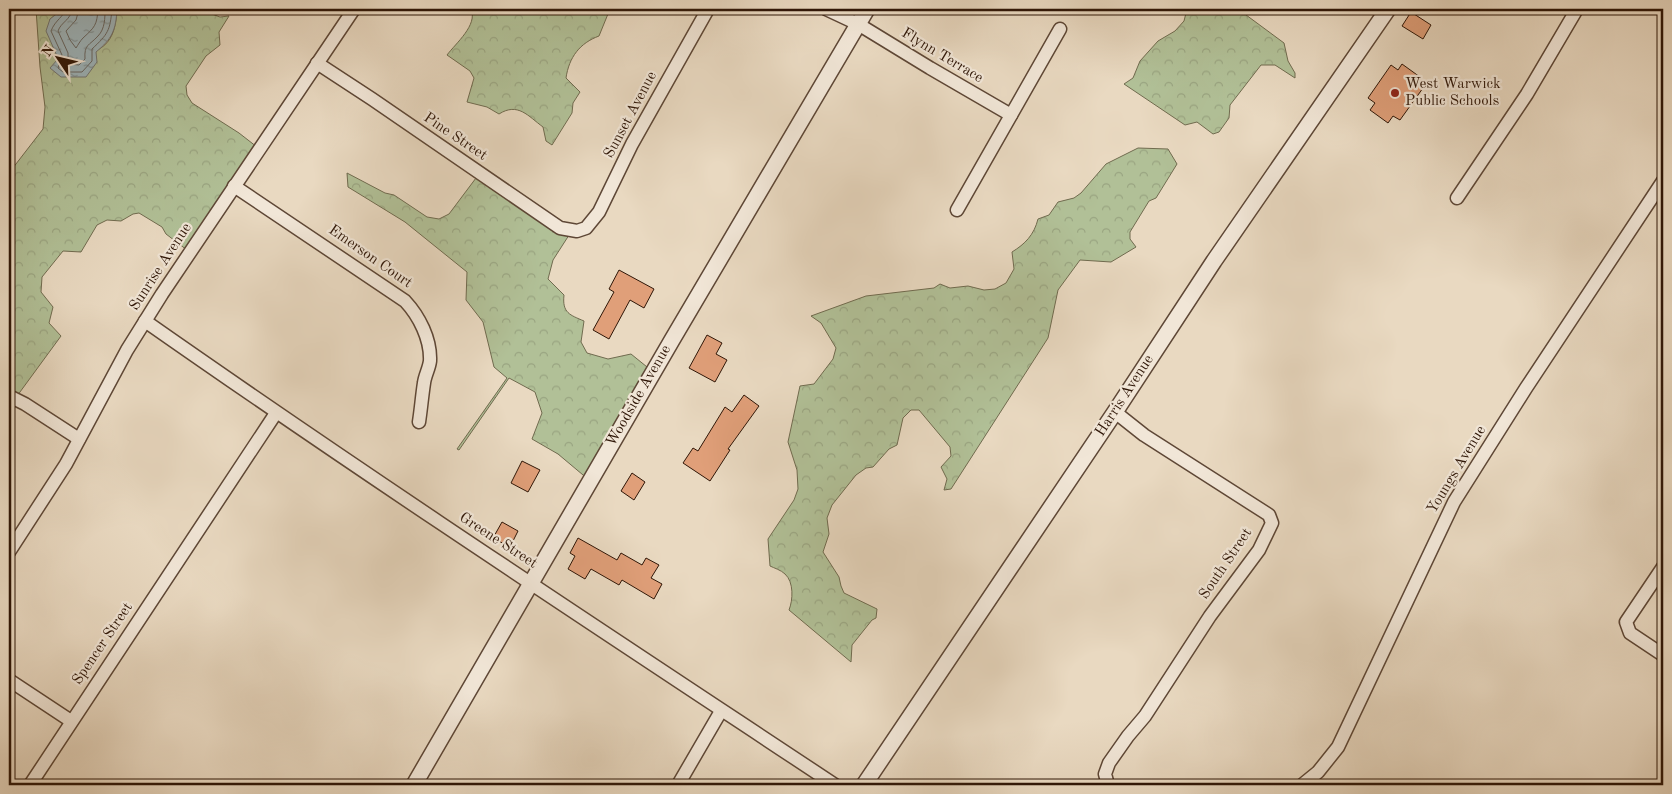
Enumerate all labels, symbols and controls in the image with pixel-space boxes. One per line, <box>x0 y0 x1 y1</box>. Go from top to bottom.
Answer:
street label: Flynn Terrace <box>899 26 985 86</box>
north arrow <box>32 32 82 82</box>
text: N <box>39 42 57 60</box>
street label: Sunset Avenue <box>602 69 660 161</box>
place label: West Warwick Public Schools <box>1405 77 1501 109</box>
marker: West Warwick Public Schools <box>1389 87 1401 99</box>
street label: Pine Street <box>420 110 490 164</box>
street label: Sunrise Avenue <box>127 221 195 313</box>
street label: Emerson Court <box>325 223 415 291</box>
street label: Woodside Avenue <box>604 343 674 449</box>
street label: Harris Avenue <box>1093 352 1157 439</box>
street label: Youngs Avenue <box>1425 423 1489 517</box>
street label: Greene Street <box>456 510 540 572</box>
street label: South Street <box>1197 526 1255 602</box>
street label: Spencer Street <box>70 600 136 688</box>

